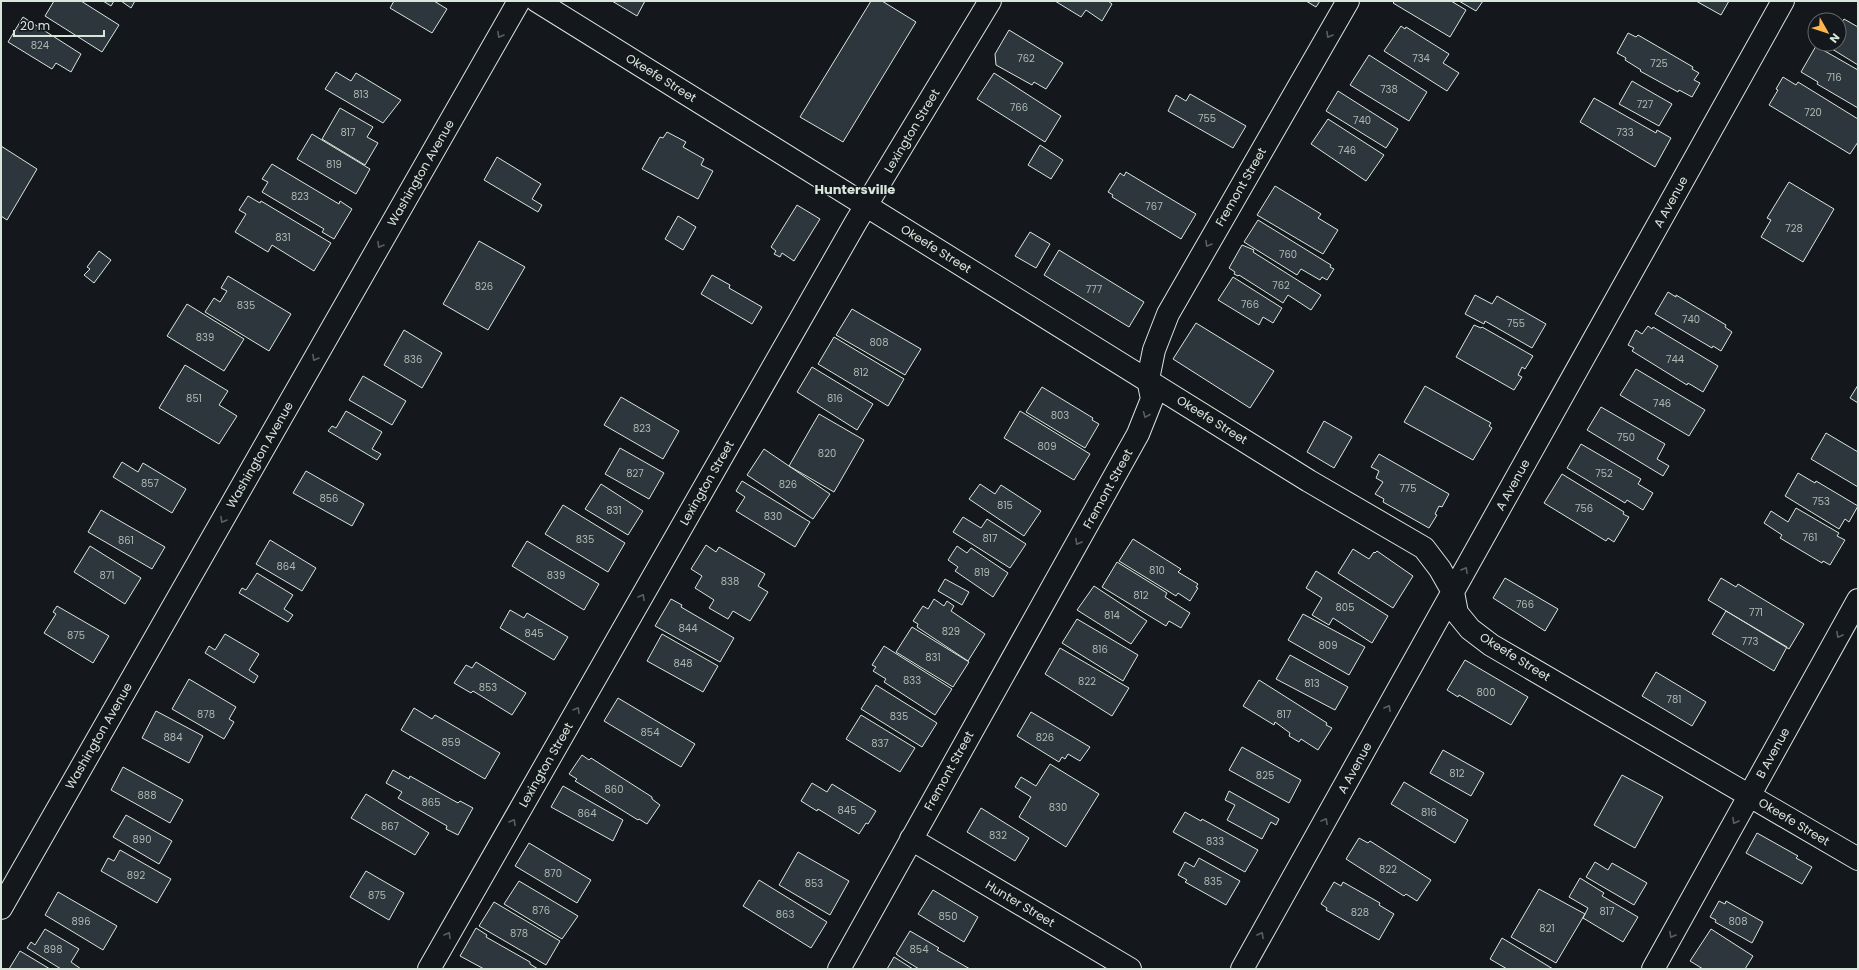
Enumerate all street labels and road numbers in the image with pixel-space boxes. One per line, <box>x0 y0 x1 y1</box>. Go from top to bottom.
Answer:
street label: Okeefe Street <box>623 49 700 106</box>
street label: Lexington Street <box>880 86 943 176</box>
street label: Washington Avenue <box>383 116 458 229</box>
street label: Fremont Street <box>1211 144 1270 229</box>
street label: A Avenue <box>1649 173 1692 231</box>
street label: Okeefe Street <box>898 220 975 277</box>
street label: Okeefe Street <box>1174 391 1251 448</box>
street label: Washington Avenue <box>222 398 297 511</box>
street label: Lexington Street <box>675 437 738 528</box>
street label: Fremont Street <box>1079 446 1136 532</box>
street label: A Avenue <box>1491 456 1534 514</box>
street label: Okeefe Street <box>1477 628 1554 685</box>
street label: Washington Avenue <box>61 679 136 792</box>
street label: Lexington Street <box>514 719 577 810</box>
street label: B Avenue <box>1752 724 1793 781</box>
street label: Fremont Street <box>920 728 977 814</box>
street label: A Avenue <box>1333 739 1376 797</box>
street label: Okeefe Street <box>1755 794 1833 850</box>
street label: Hunter Street <box>982 876 1058 931</box>

